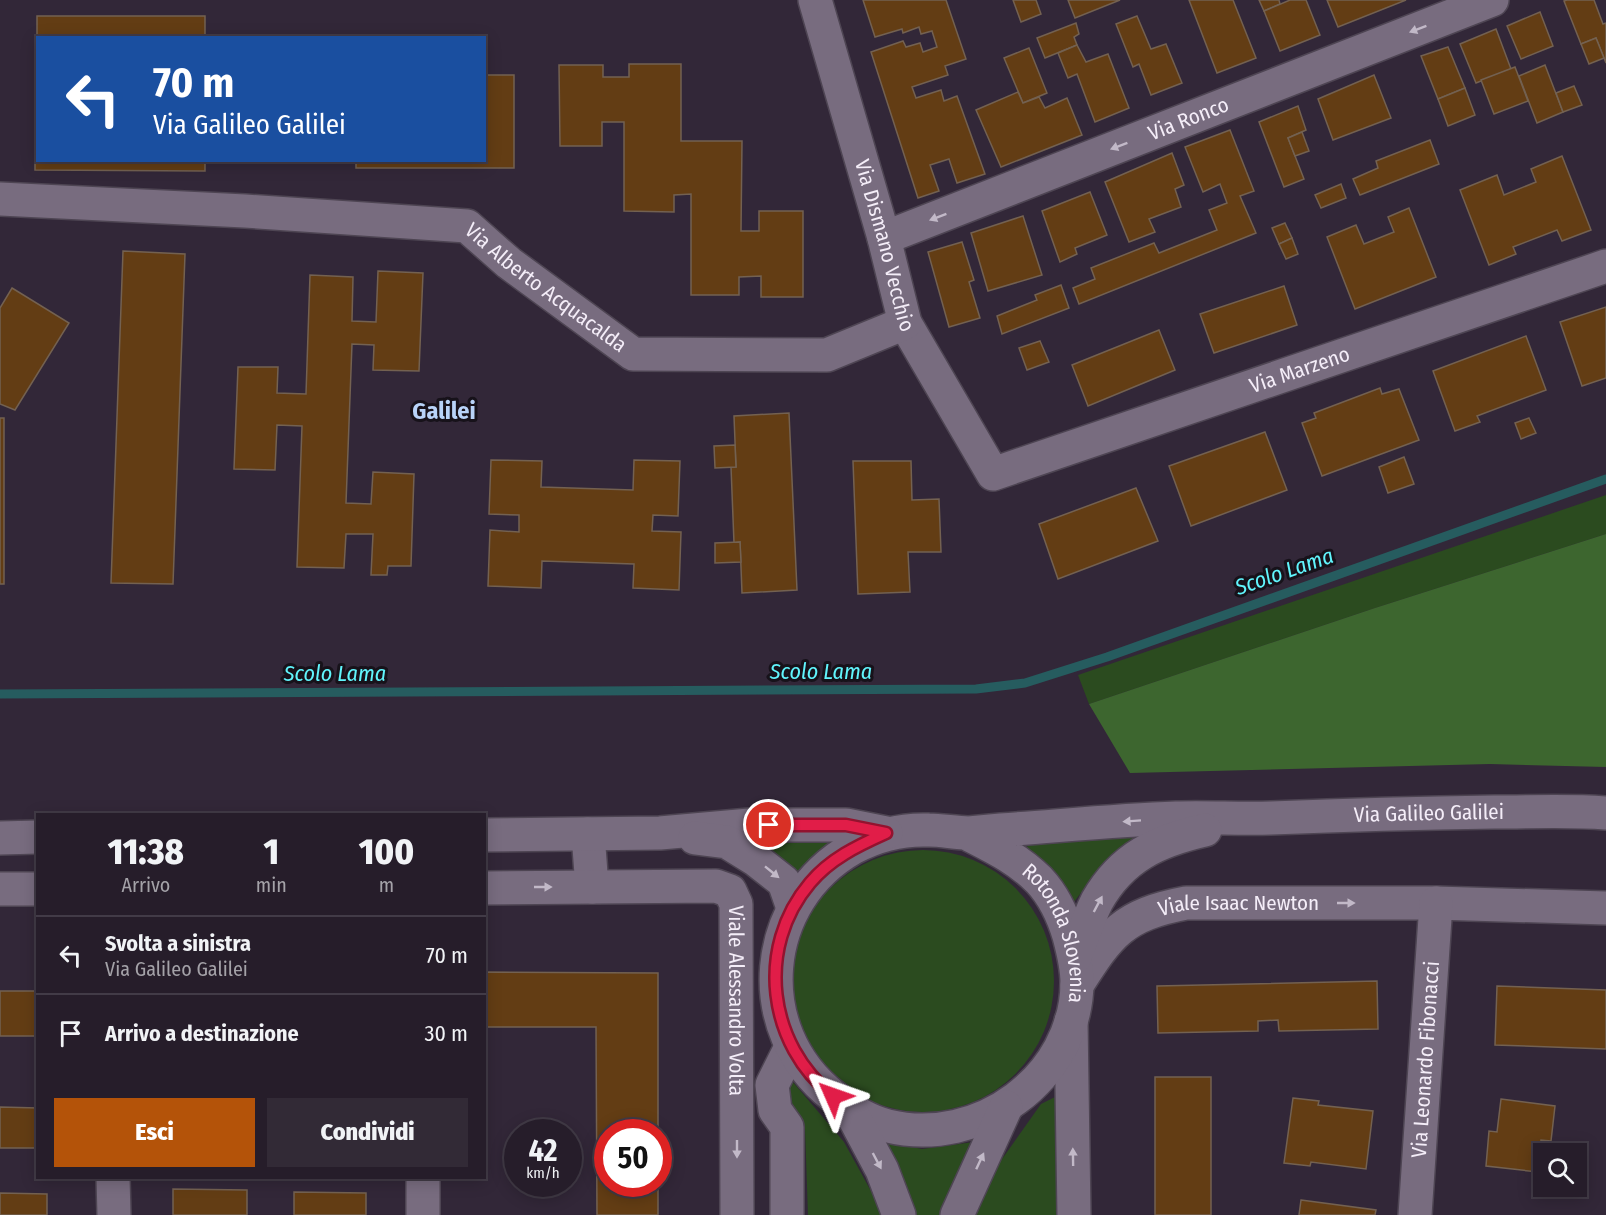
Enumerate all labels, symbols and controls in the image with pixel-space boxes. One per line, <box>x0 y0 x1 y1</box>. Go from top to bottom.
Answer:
one-way arrow <box>1409 25 1427 34</box>
text: 70 m <box>153 58 234 108</box>
icon: left <box>54 60 132 138</box>
street label: Via Ronco <box>1145 91 1232 146</box>
text: Via Galileo Galilei <box>153 109 346 141</box>
one-way arrow <box>1110 142 1128 151</box>
street label: Via Dismano Vecchio <box>849 156 920 336</box>
one-way arrow <box>928 212 946 222</box>
street label: Via Alberto Acquacalda <box>460 217 632 358</box>
street label: Via Marzeno <box>1246 341 1353 399</box>
district label: Galilei <box>412 397 476 425</box>
water label: Scolo Lama <box>1230 542 1337 601</box>
water label: Scolo Lama <box>769 658 872 685</box>
water label: Scolo Lama <box>283 660 386 687</box>
pin <box>743 799 794 850</box>
street label: Via Galileo Galilei <box>1354 799 1504 828</box>
icon: arrive <box>752 808 785 841</box>
one-way arrow <box>1123 816 1142 826</box>
text: 11:38 <box>108 830 184 874</box>
text: 1 <box>263 830 279 874</box>
text: 100 <box>359 830 414 874</box>
street label: Rotonda Slovenia <box>1017 858 1090 1005</box>
one-way arrow <box>764 866 779 878</box>
text: Arrivo <box>121 873 170 897</box>
text: min <box>256 873 287 897</box>
text: m <box>379 873 394 897</box>
one-way arrow <box>533 882 552 892</box>
street label: Viale Isaac Newton <box>1155 890 1319 922</box>
one-way arrow <box>1093 895 1103 912</box>
one-way arrow <box>1336 898 1355 908</box>
street label: Viale Alessandro Volta <box>723 906 750 1096</box>
text: Svolta a sinistra <box>105 930 251 957</box>
icon: left <box>54 939 87 972</box>
text: 70 m <box>426 942 468 969</box>
text: Via Galileo Galilei <box>105 957 248 981</box>
street label: Via Leonardo Fibonacci <box>1406 960 1445 1159</box>
icon: arrive <box>54 1017 87 1050</box>
text: Arrivo a destinazione <box>105 1020 299 1047</box>
text: 30 m <box>425 1020 468 1047</box>
position arrow <box>801 1064 865 1128</box>
button: Esci <box>54 1098 255 1167</box>
button: Condividi <box>267 1098 468 1167</box>
speed limit sign: 50 <box>594 1119 672 1197</box>
text: 42 <box>529 1133 557 1169</box>
one-way arrow <box>732 1139 742 1158</box>
map controls <box>1533 1143 1587 1197</box>
button: search <box>1533 1143 1587 1197</box>
one-way arrow <box>1068 1147 1078 1166</box>
one-way arrow <box>872 1152 882 1170</box>
one-way arrow <box>976 1153 985 1170</box>
text: km/h <box>526 1164 560 1182</box>

